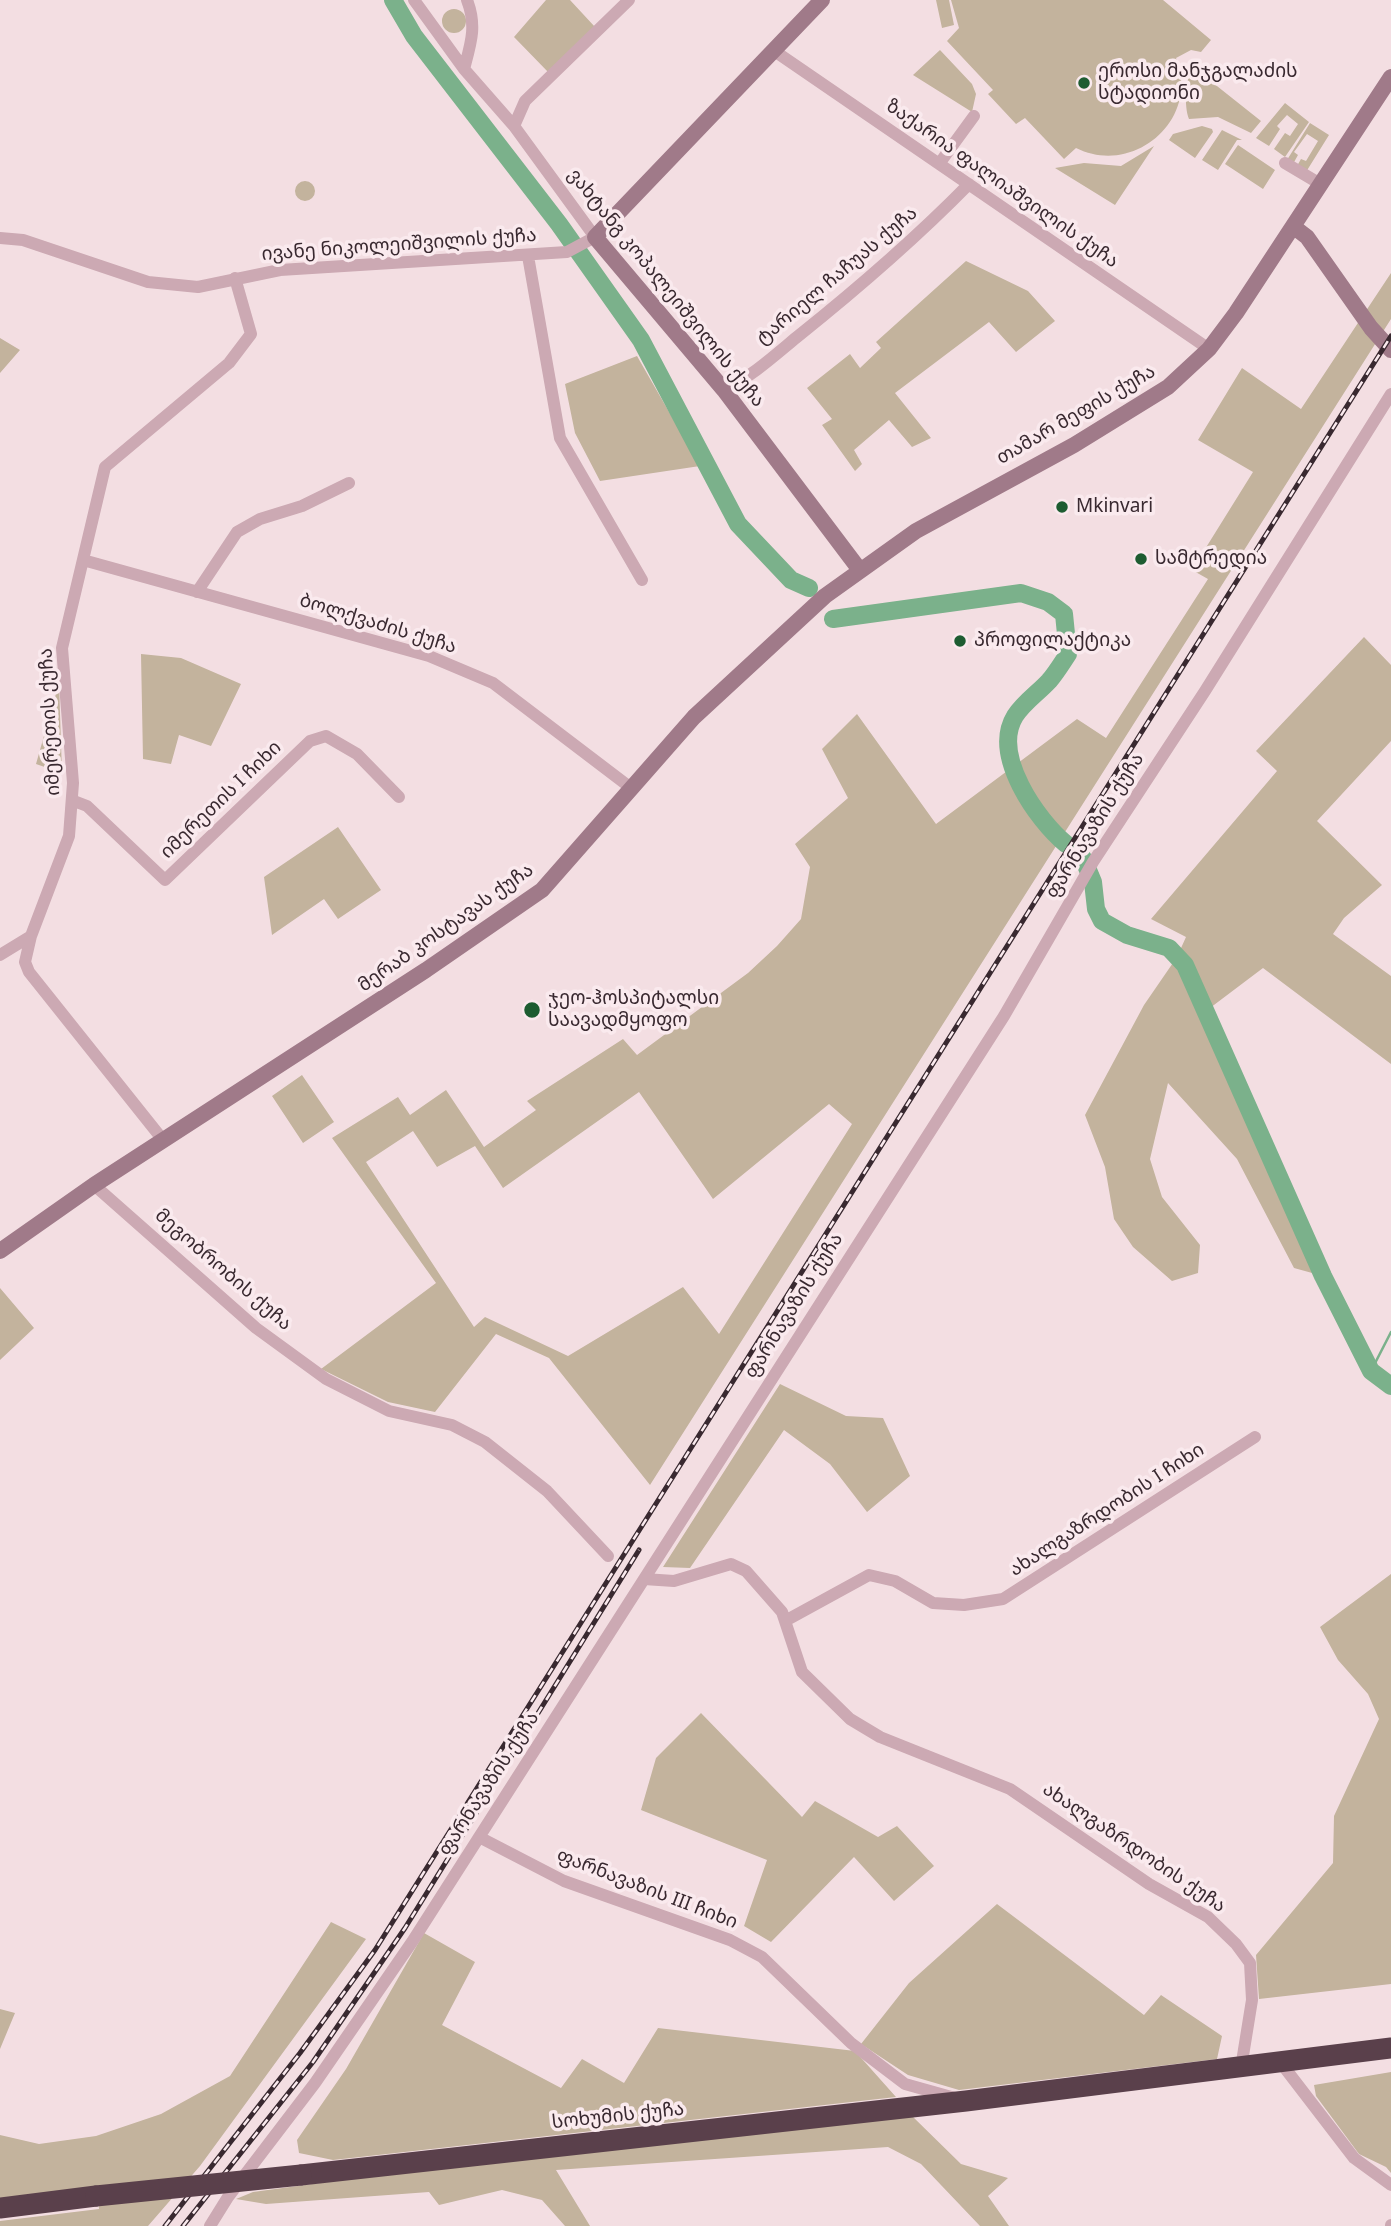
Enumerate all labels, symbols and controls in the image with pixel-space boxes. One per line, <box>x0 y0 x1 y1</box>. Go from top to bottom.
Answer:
place label: ეროსი მანჯგალაძის სტადიონი <box>1098 61 1298 105</box>
marker: ეროსი მანჯგალაძის სტადიონი <box>1076 75 1092 91</box>
street label: ზაქარია ფალიაშვილის ქუჩა <box>881 95 1123 273</box>
street label: ვახტანგ კოპალეიშვილის ქუჩა <box>563 164 769 412</box>
street label: ტარიელ ჩაჩუას ქუჩა <box>752 202 922 350</box>
street label: ივანე ნიკოლეიშვილის ქუჩა <box>261 224 537 266</box>
street label: თამარ მეფის ქუჩა <box>993 360 1159 470</box>
place label: Mkinvari <box>1076 496 1153 518</box>
marker: Mkinvari <box>1054 499 1070 515</box>
place label: სამტრედია <box>1155 548 1267 570</box>
marker: სამტრედია <box>1133 551 1149 567</box>
street label: ბოლქვაძის ქუჩა <box>297 589 459 659</box>
place label: პროფილაქტიკა <box>974 630 1131 652</box>
marker: პროფილაქტიკა <box>952 633 968 649</box>
street label: იმერეთის ქუჩა <box>35 648 65 796</box>
street label: იმერეთის I ჩიხი <box>156 736 286 864</box>
street label: ფარნავაზის ქუჩა <box>1041 749 1149 903</box>
street label: მერაბ კოსტავას ქუჩა <box>354 859 538 997</box>
place label: ჯეო-ჰოსპიტალსი საავადმყოფო <box>548 988 719 1032</box>
marker: ჯეო-ჰოსპიტალსი საავადმყოფო <box>522 1000 542 1020</box>
street label: მეგობრობის ქუჩა <box>150 1204 296 1336</box>
street label: ფარნავაზის ქუჩა <box>740 1229 848 1383</box>
street label: ახალგაზრდობის I ჩიხი <box>1005 1438 1209 1582</box>
street label: ფარნავაზის ქუჩა <box>434 1708 544 1860</box>
street label: ახალგაზრდობის ქუჩა <box>1038 1778 1230 1918</box>
street label: ფარნავაზის III ჩიხი <box>553 1844 741 1934</box>
street label: სოხუმის ქუჩა <box>551 2098 685 2134</box>

